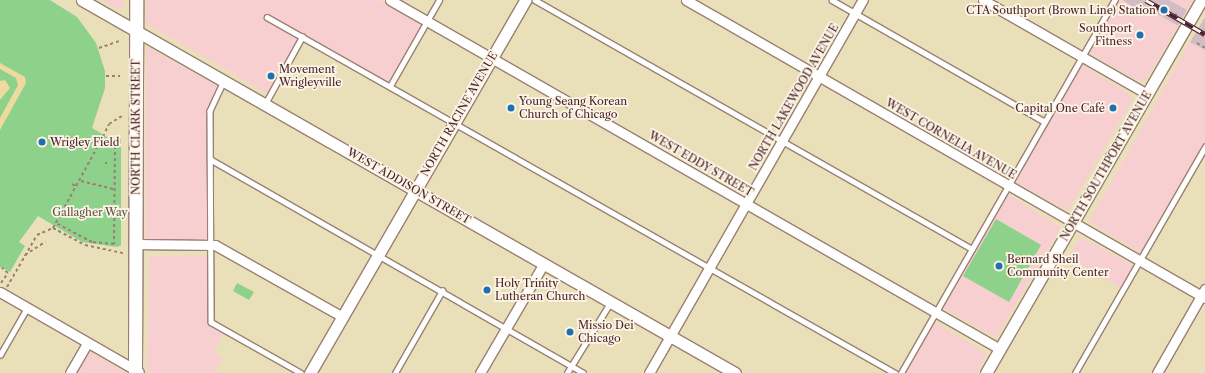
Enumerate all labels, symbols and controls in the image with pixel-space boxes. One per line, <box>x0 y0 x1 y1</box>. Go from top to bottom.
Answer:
place label: CTA Southport (Brown Line) Station <box>966 3 1156 17</box>
marker: CTA Southport (Brown Line) Station <box>1159 5 1169 15</box>
street label: NORTH LAKEWOOD AVENUE <box>746 21 842 173</box>
place label: Southport Fitness <box>1079 22 1132 48</box>
marker: Southport Fitness <box>1135 30 1145 40</box>
street label: NORTH RACINE AVENUE <box>418 49 500 179</box>
street label: NORTH CLARK STREET <box>129 59 143 195</box>
place label: Movement Wrigleyville <box>279 63 341 89</box>
marker: Movement Wrigleyville <box>266 71 276 81</box>
street label: NORTH SOUTHPORT AVENUE <box>1057 88 1155 244</box>
place label: Young Seang Korean Church of Chicago <box>519 95 627 121</box>
street label: WEST CORNELIA AVENUE <box>883 96 1019 182</box>
place label: Capital One Café <box>1015 101 1105 115</box>
marker: Young Seang Korean Church of Chicago <box>506 103 516 113</box>
marker: Capital One Café <box>1108 103 1118 113</box>
street label: WEST EDDY STREET <box>646 128 756 200</box>
place label: Wrigley Field <box>50 135 120 149</box>
marker: Wrigley Field <box>37 137 47 147</box>
street label: WEST ADDISON STREET <box>345 145 473 227</box>
park label: Gallagher Way <box>52 205 128 219</box>
place label: Bernard Sheil Community Center <box>1007 253 1109 279</box>
marker: Bernard Sheil Community Center <box>994 261 1004 271</box>
place label: Holy Trinity Lutheran Church <box>495 277 585 303</box>
marker: Holy Trinity Lutheran Church <box>482 285 492 295</box>
place label: Missio Dei Chicago <box>578 319 633 345</box>
marker: Missio Dei Chicago <box>565 327 575 337</box>

